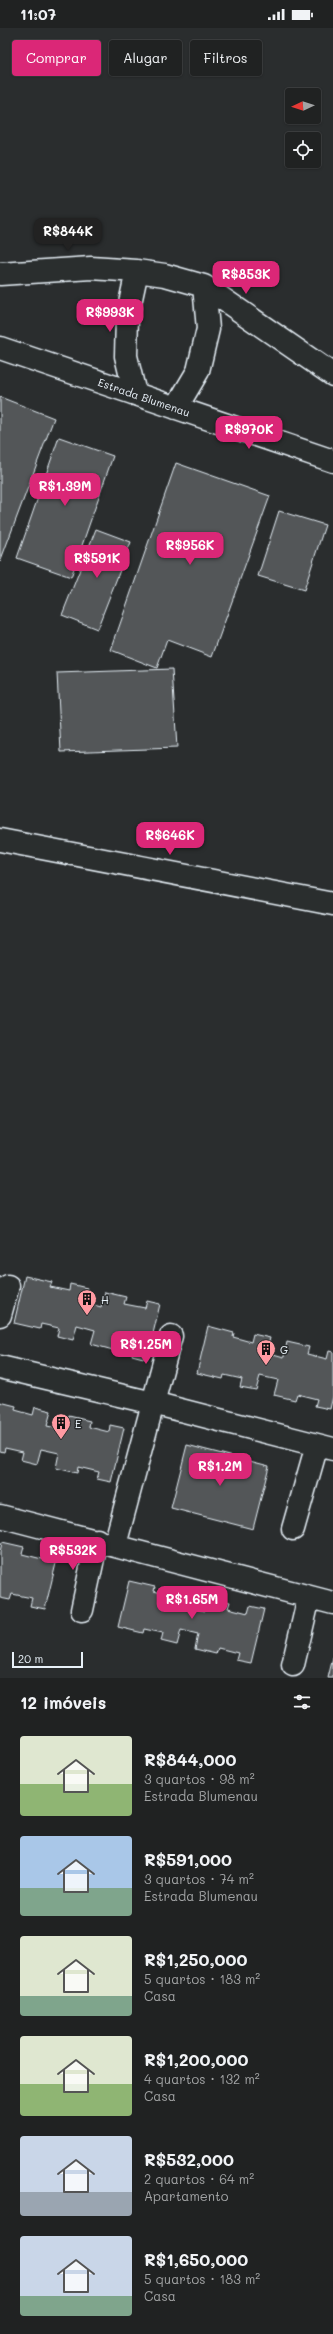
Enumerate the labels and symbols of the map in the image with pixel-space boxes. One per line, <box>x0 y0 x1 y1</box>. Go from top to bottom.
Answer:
north arrow <box>285 88 321 124</box>
pin: R$844K <box>35 218 101 252</box>
pin: R$853K <box>213 261 279 295</box>
pin: R$993K <box>77 299 143 333</box>
street label: Estrada Blumenau <box>96 374 192 420</box>
pin: R$970K <box>216 416 282 450</box>
pin: R$1.39M <box>28 473 102 507</box>
pin: R$956K <box>157 532 223 566</box>
pin: R$591K <box>64 545 130 579</box>
pin: R$646K <box>137 822 203 856</box>
building icon: H <box>76 1288 98 1316</box>
place label: H <box>101 1292 109 1307</box>
pin: R$1.25M <box>109 1331 183 1365</box>
building icon: G <box>255 1338 277 1366</box>
place label: G <box>280 1342 288 1357</box>
building icon: E <box>50 1412 72 1440</box>
place label: E <box>75 1416 81 1431</box>
pin: R$1.2M <box>187 1453 253 1487</box>
pin: R$532K <box>40 1537 106 1571</box>
pin: R$1.65M <box>155 1586 229 1620</box>
scale bar <box>12 1650 83 1669</box>

